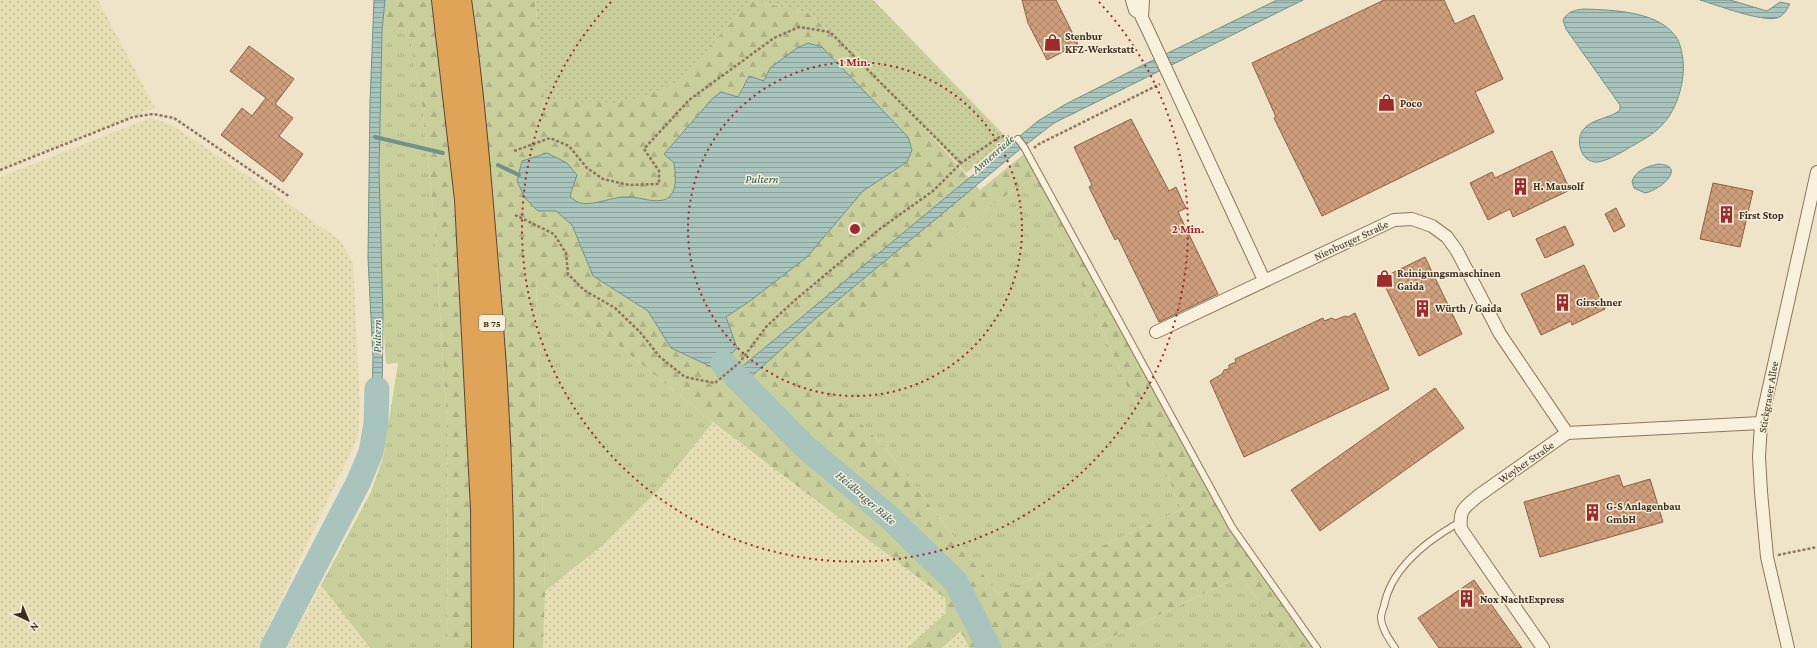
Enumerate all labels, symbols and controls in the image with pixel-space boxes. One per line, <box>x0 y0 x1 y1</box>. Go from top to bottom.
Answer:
place label: Stenbur KFZ-Werkstatt <box>1065 30 1135 55</box>
shop icon: Stenbur KFZ-Werkstatt <box>1042 32 1062 52</box>
text: 1 Min. <box>840 55 870 69</box>
shop icon: Poco <box>1377 93 1397 113</box>
place label: Poco <box>1400 97 1422 109</box>
water label: Annenriede <box>968 131 1017 177</box>
water label: Pultern <box>745 172 779 186</box>
building icon: H. Mausolf <box>1510 176 1530 196</box>
place label: H. Mausolf <box>1533 180 1585 192</box>
building icon: First Stop <box>1716 205 1736 225</box>
place label: First Stop <box>1739 209 1784 221</box>
street label: Nienburger Straße <box>1312 217 1391 263</box>
centre of rings <box>848 222 862 236</box>
text: 2 Min. <box>1172 222 1204 236</box>
place label: Reinigungsmaschinen Gaida <box>1397 267 1501 292</box>
shop icon: Reinigungsmaschinen Gaida <box>1374 269 1394 289</box>
building icon: Girschner <box>1553 292 1573 312</box>
place label: Girschner <box>1576 296 1623 308</box>
building icon: Würth / Gaida <box>1412 298 1432 318</box>
place label: Würth / Gaida <box>1434 302 1503 314</box>
road number: B 75 <box>479 315 505 331</box>
water label: Pultern <box>370 319 384 353</box>
street label: Stickgraser Allee <box>1756 360 1781 434</box>
street label: Weyher Straße <box>1496 438 1557 486</box>
water label: Heidkruger Bäke <box>833 468 899 528</box>
place label: G-S Anlagenbau GmbH <box>1606 500 1682 525</box>
building icon: G-S Anlagenbau GmbH <box>1583 502 1603 522</box>
building icon: Nox NachtExpress <box>1457 589 1477 609</box>
place label: Nox NachtExpress <box>1480 593 1565 605</box>
north arrow <box>8 600 48 640</box>
text: N <box>28 620 42 634</box>

